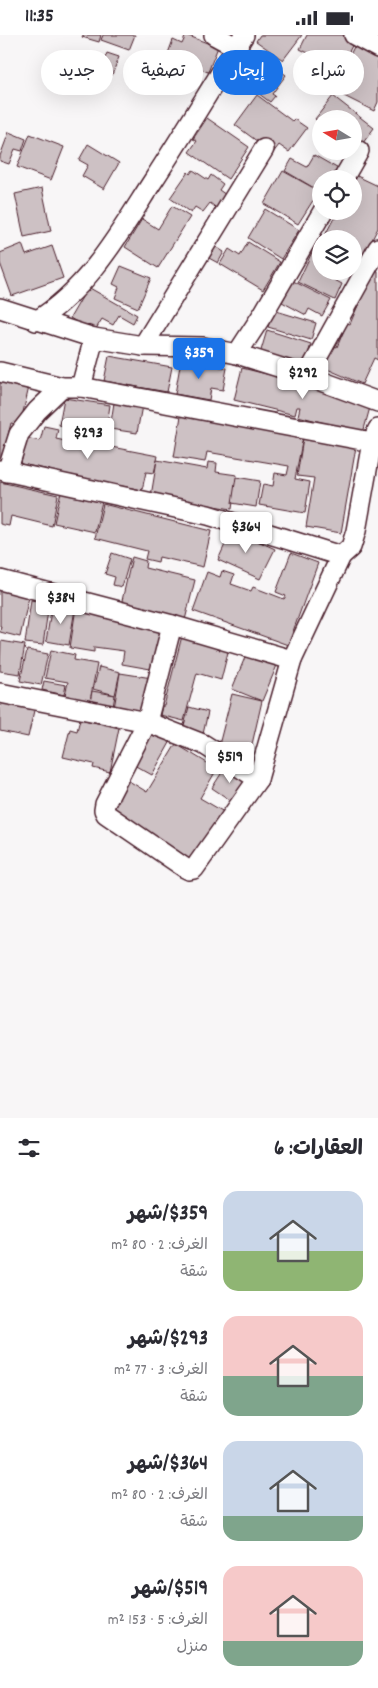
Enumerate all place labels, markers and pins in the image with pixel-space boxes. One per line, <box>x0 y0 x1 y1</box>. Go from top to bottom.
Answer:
pin: $359 <box>169 337 229 380</box>
pin: $292 <box>273 357 333 400</box>
pin: $293 <box>58 417 118 460</box>
pin: $364 <box>216 511 276 554</box>
pin: $384 <box>31 583 91 625</box>
pin: $519 <box>200 741 260 784</box>

